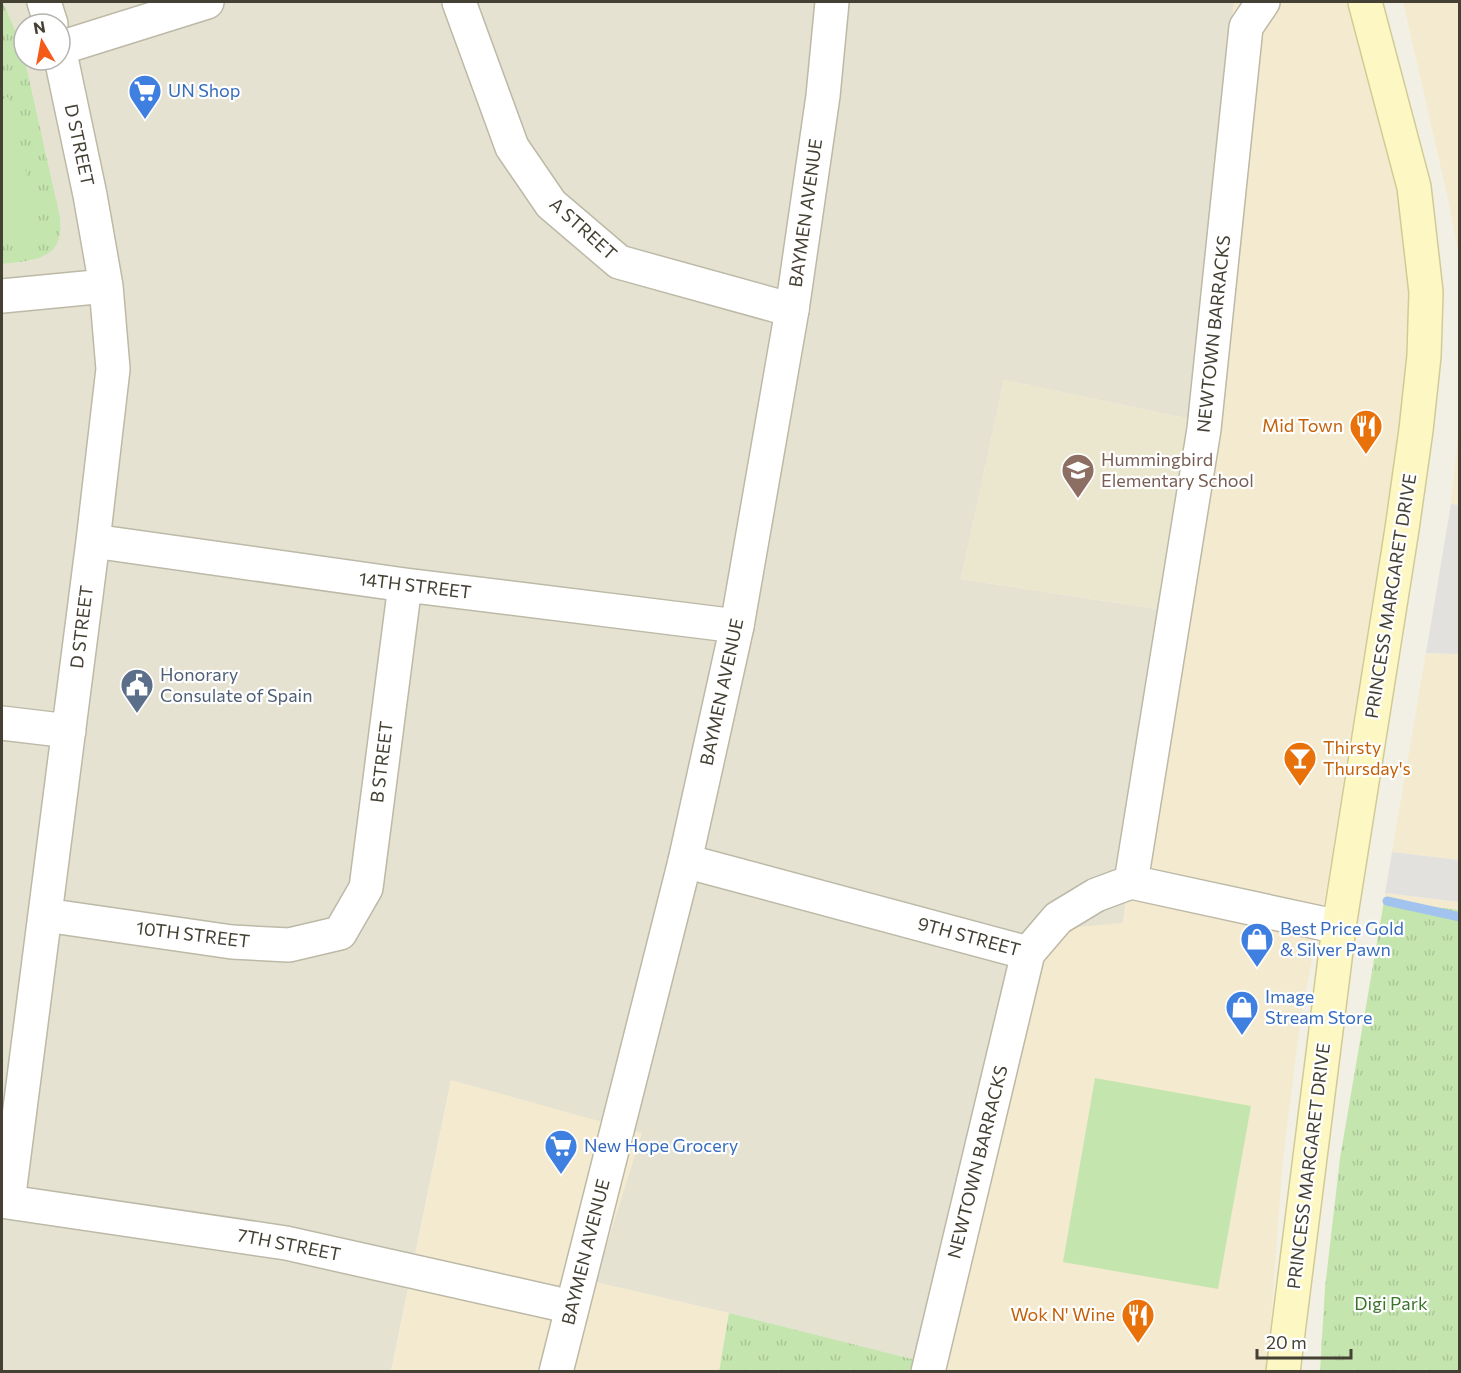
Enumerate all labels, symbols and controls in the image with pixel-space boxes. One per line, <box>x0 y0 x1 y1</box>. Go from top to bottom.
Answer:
north arrow <box>12 12 72 72</box>
text: N <box>32 16 47 37</box>
supermarket icon: UN Shop <box>127 73 163 120</box>
place label: UN Shop <box>168 79 240 101</box>
street label: D STREET <box>61 102 99 188</box>
street label: BAYMEN AVENUE <box>784 137 826 288</box>
street label: A STREET <box>546 192 622 264</box>
street label: NEWTOWN BARRACKS <box>1192 234 1234 434</box>
restaurant icon: Mid Town <box>1348 408 1384 455</box>
place label: Mid Town <box>1262 414 1343 436</box>
place label: Hummingbird Elementary School <box>1101 448 1254 491</box>
school or university icon: Hummingbird Elementary School <box>1060 452 1096 499</box>
street label: PRINCESS MARGARET DRIVE <box>1360 472 1420 720</box>
street label: 14TH STREET <box>358 567 473 603</box>
street label: D STREET <box>65 584 97 670</box>
street label: BAYMEN AVENUE <box>695 616 747 767</box>
place label: Honorary Consulate of Spain <box>160 663 313 706</box>
public building icon: Honorary Consulate of Spain <box>119 667 155 714</box>
street label: B STREET <box>365 720 397 804</box>
place label: Thirsty Thursday's <box>1323 736 1411 779</box>
bar icon: Thirsty Thursday's <box>1282 740 1318 787</box>
street label: 9TH STREET <box>915 912 1023 960</box>
street label: 10TH STREET <box>135 916 251 952</box>
place label: Best Price Gold & Silver Pawn <box>1280 917 1404 960</box>
shop icon: Best Price Gold & Silver Pawn <box>1239 921 1275 968</box>
place label: Image Stream Store <box>1265 985 1372 1028</box>
shop icon: Image Stream Store <box>1224 989 1260 1036</box>
street label: PRINCESS MARGARET DRIVE <box>1282 1042 1334 1290</box>
street label: NEWTOWN BARRACKS <box>942 1063 1012 1261</box>
supermarket icon: New Hope Grocery <box>543 1128 579 1175</box>
place label: New Hope Grocery <box>584 1134 738 1156</box>
street label: BAYMEN AVENUE <box>556 1176 614 1327</box>
street label: 7TH STREET <box>236 1223 343 1265</box>
park label: Digi Park <box>1354 1292 1428 1314</box>
restaurant icon: Wok N' Wine <box>1120 1297 1156 1344</box>
place label: Wok N' Wine <box>1010 1303 1115 1325</box>
scale bar <box>1257 1322 1352 1360</box>
text: 20 m <box>1266 1331 1307 1353</box>

